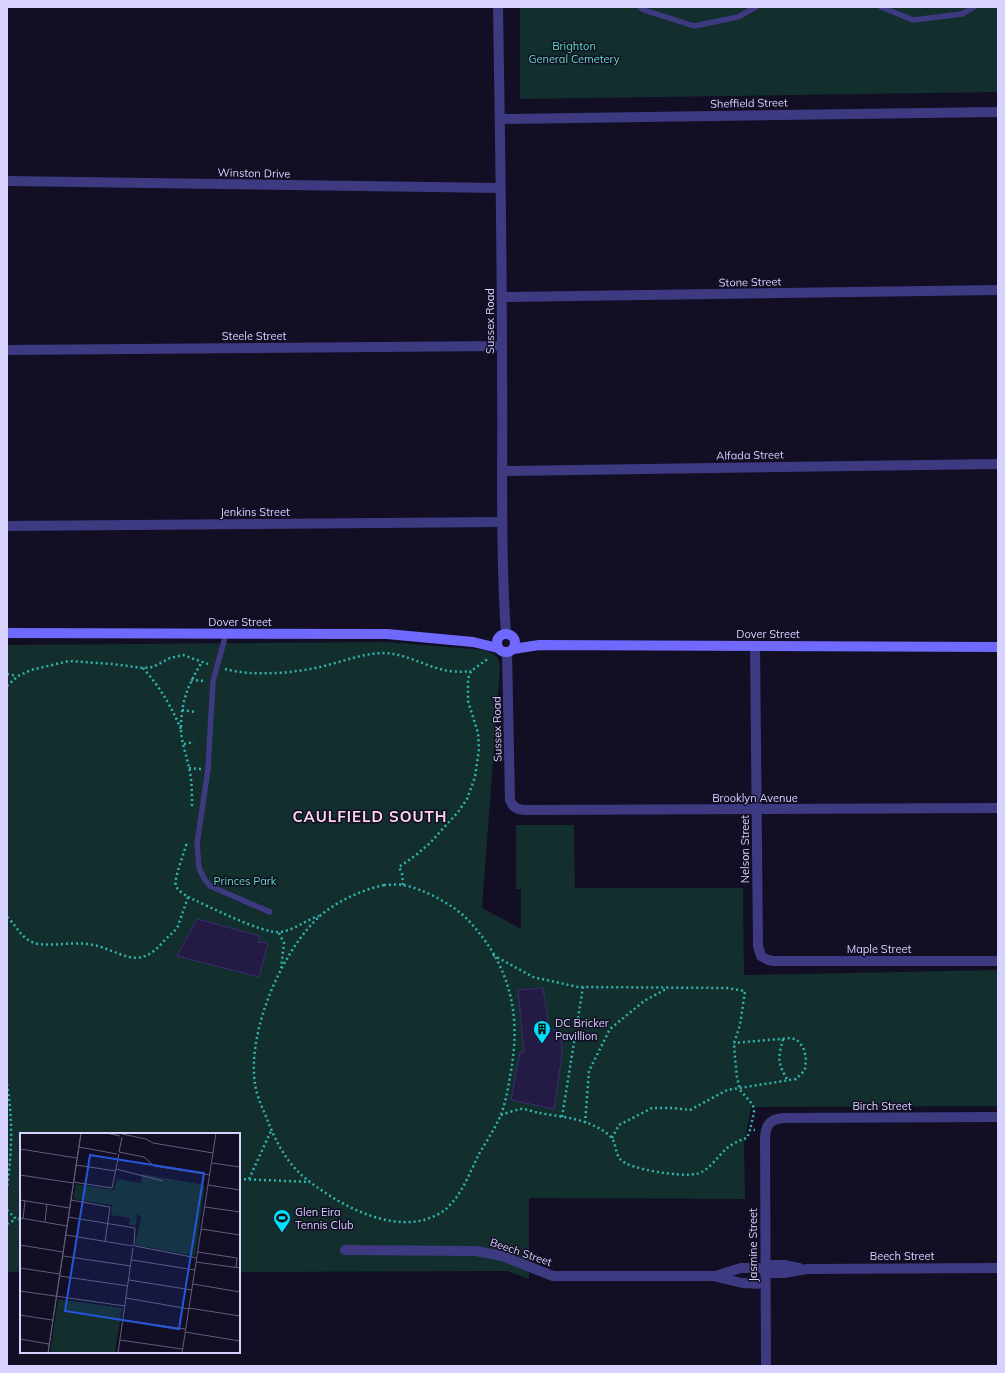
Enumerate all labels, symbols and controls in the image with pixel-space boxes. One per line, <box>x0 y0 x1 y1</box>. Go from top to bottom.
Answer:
park label: Brighton General Cemetery <box>528 39 620 66</box>
street label: Sheffield Street <box>710 95 788 111</box>
street label: Winston Drive <box>218 165 290 181</box>
street label: Stone Street <box>719 274 782 290</box>
street label: Sussex Road <box>483 288 497 354</box>
street label: Steele Street <box>222 329 286 343</box>
street label: Alfada Street <box>716 447 784 463</box>
street label: Jenkins Street <box>220 505 290 519</box>
street label: Dover Street <box>208 615 272 629</box>
street label: Dover Street <box>736 627 800 641</box>
street label: Sussex Road <box>489 696 505 762</box>
street label: Brooklyn Avenue <box>712 791 798 805</box>
district label: CAULFIELD SOUTH <box>293 807 447 826</box>
street label: Nelson Street <box>738 815 752 883</box>
park label: Princes Park <box>214 874 277 888</box>
street label: Maple Street <box>847 942 911 956</box>
place label: DC Bricker Pavillion <box>555 1016 609 1043</box>
building icon: DC Bricker Pavillion <box>532 1019 552 1044</box>
street label: Birch Street <box>852 1099 912 1113</box>
inset map <box>20 1133 240 1353</box>
place label: Glen Eira Tennis Club <box>295 1205 354 1232</box>
sports icon: Glen Eira Tennis Club <box>272 1208 292 1233</box>
street label: Jasmine Street <box>746 1208 760 1282</box>
street label: Beech Street <box>488 1235 554 1269</box>
street label: Beech Street <box>870 1249 934 1263</box>

